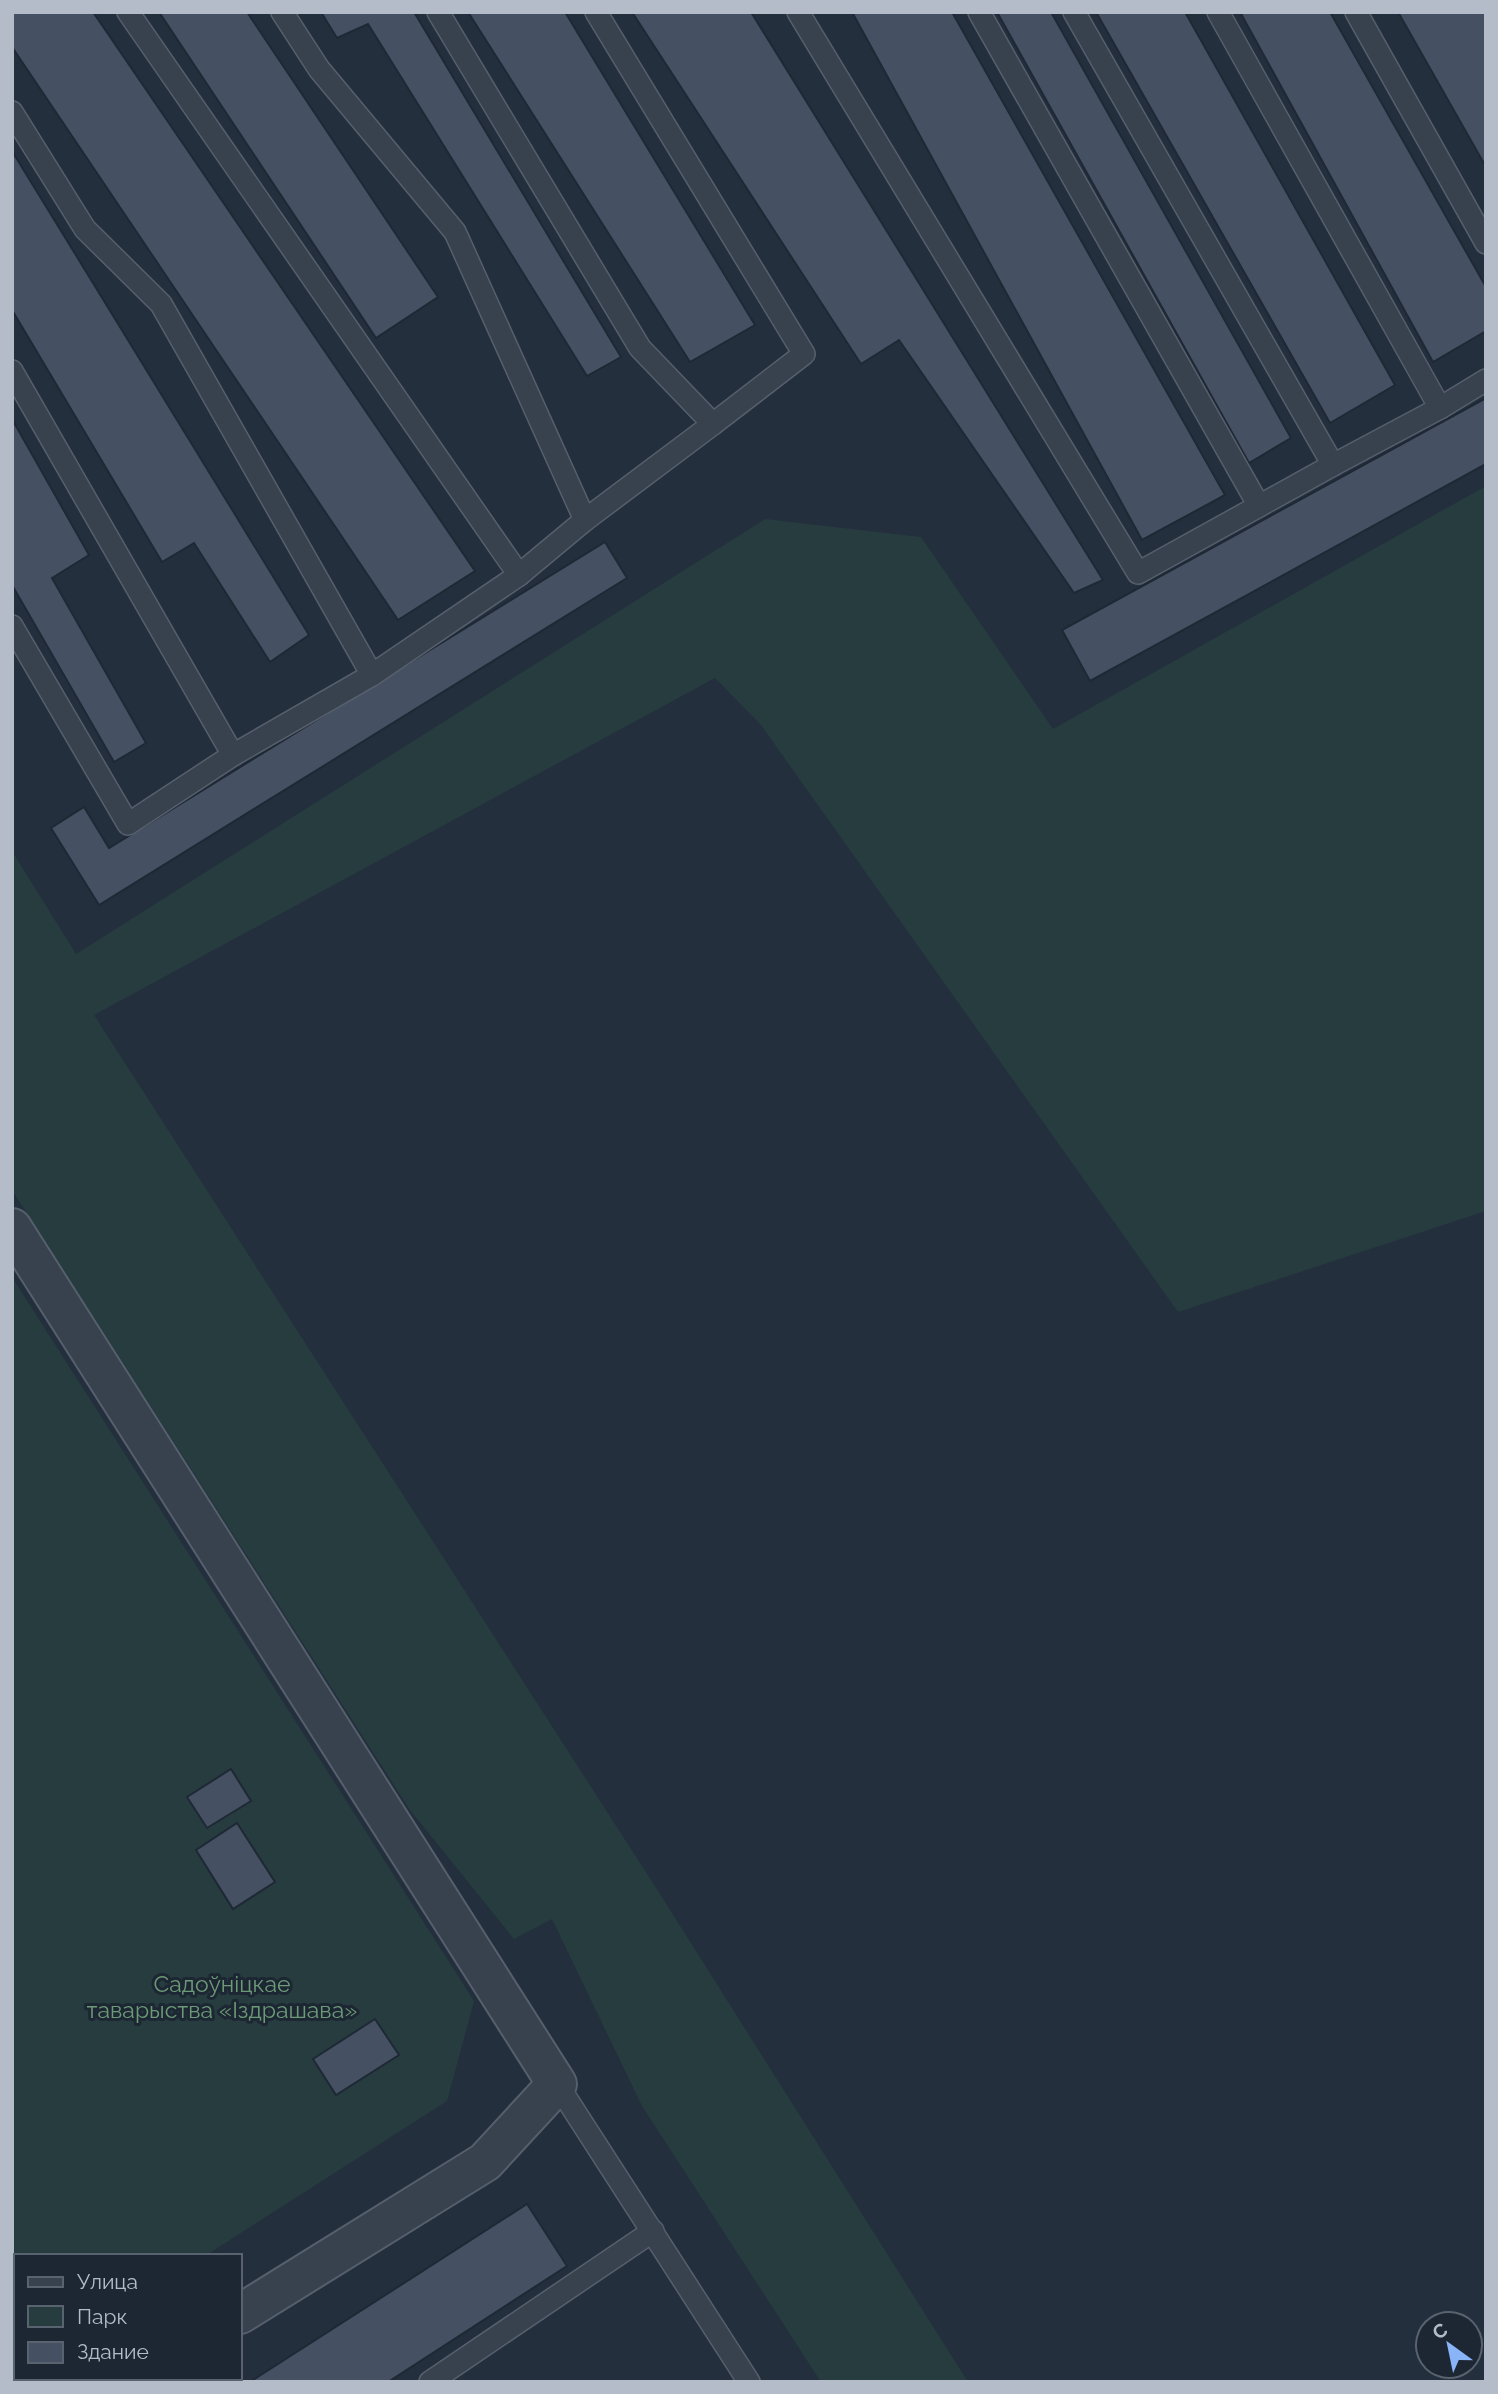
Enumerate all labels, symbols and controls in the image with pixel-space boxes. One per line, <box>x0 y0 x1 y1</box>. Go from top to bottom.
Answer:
park label: Садоўніцкае таварыства «Іздрашава» <box>87 1970 357 2023</box>
legend <box>14 2254 242 2380</box>
text: Улица <box>77 2269 138 2294</box>
text: Парк <box>77 2304 127 2329</box>
north arrow <box>1414 2310 1484 2380</box>
text: С <box>1428 2318 1451 2344</box>
text: Здание <box>77 2339 149 2364</box>

